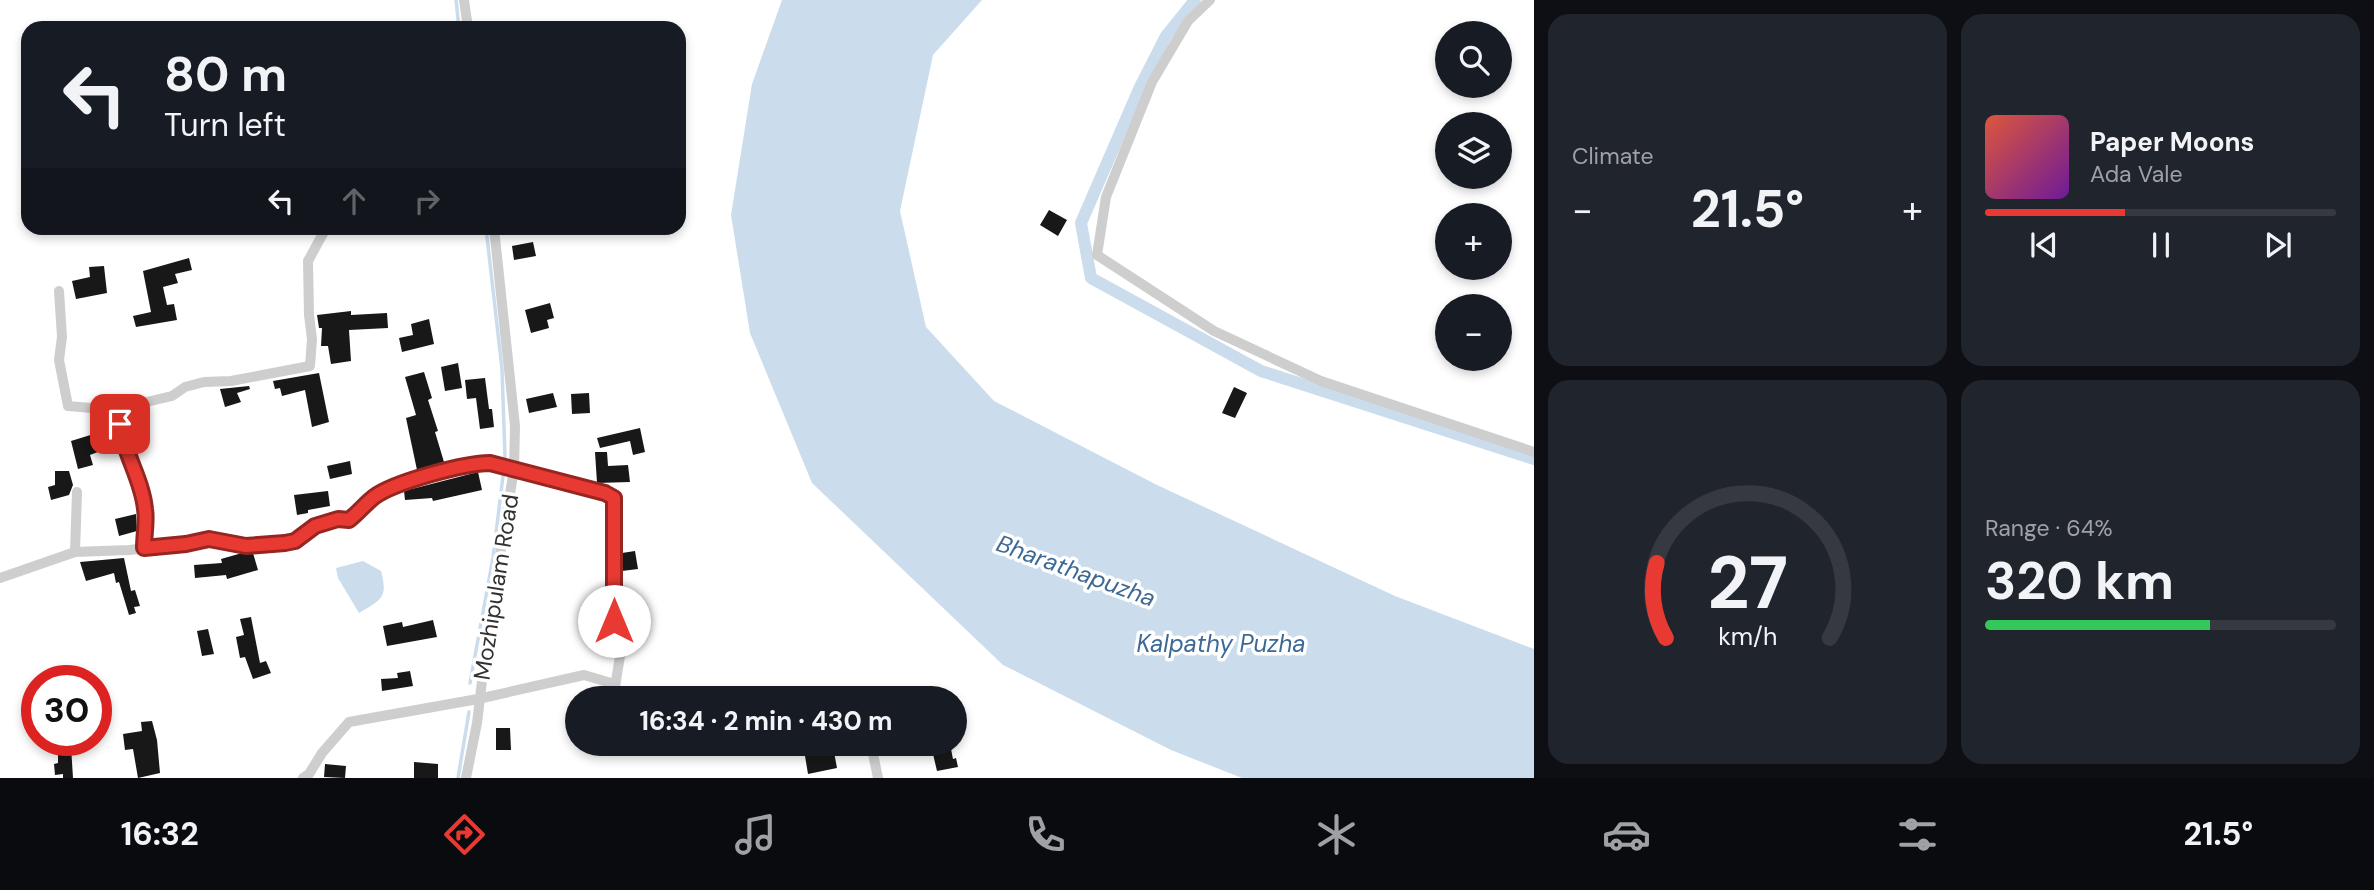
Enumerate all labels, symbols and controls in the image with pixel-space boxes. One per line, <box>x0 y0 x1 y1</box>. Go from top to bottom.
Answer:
map controls <box>1435 21 1512 371</box>
button: search <box>1435 21 1512 98</box>
text: 80 m <box>164 42 287 106</box>
icon: left <box>49 49 140 140</box>
text: Turn left <box>164 104 286 146</box>
button: layers <box>1435 112 1512 189</box>
text: Paper Moons <box>2090 125 2254 159</box>
text: Climate <box>1572 141 1654 171</box>
text: Ada Vale <box>2090 159 2183 189</box>
text: 21.5° <box>1691 175 1804 243</box>
icon: left <box>262 182 300 220</box>
icon: ahead <box>335 182 373 220</box>
icon: right <box>408 182 446 220</box>
text: − <box>1572 185 1593 235</box>
text: + <box>1902 185 1923 235</box>
button: + <box>1435 203 1512 280</box>
icon: previous <box>2025 226 2063 264</box>
icon: pause <box>2142 226 2180 264</box>
icon: next <box>2259 226 2297 264</box>
button: − <box>1435 294 1512 371</box>
pin <box>90 394 150 454</box>
icon: arrive <box>101 405 139 443</box>
street label: Mozhipulam Road <box>467 492 525 682</box>
text: Range · 64% <box>1985 513 2113 543</box>
water label: Bharathapuzha <box>992 527 1160 614</box>
text: 27 <box>1707 536 1788 631</box>
text: 320 km <box>1985 547 2174 615</box>
position arrow <box>577 584 651 658</box>
text: km/h <box>1718 620 1777 653</box>
water label: Kalpathy Puzha <box>1136 628 1306 659</box>
speed limit sign: 30 <box>21 665 112 756</box>
text: 16:34 · 2 min · 430 m <box>640 704 892 738</box>
icon: directions <box>440 810 489 859</box>
icon: music <box>731 810 780 859</box>
icon: phone <box>1021 810 1070 859</box>
icon: climate <box>1312 810 1361 859</box>
icon: car <box>1602 810 1651 859</box>
icon: filters <box>1893 810 1942 859</box>
text: 16:32 <box>121 813 199 855</box>
text: 21.5° <box>2183 813 2253 855</box>

